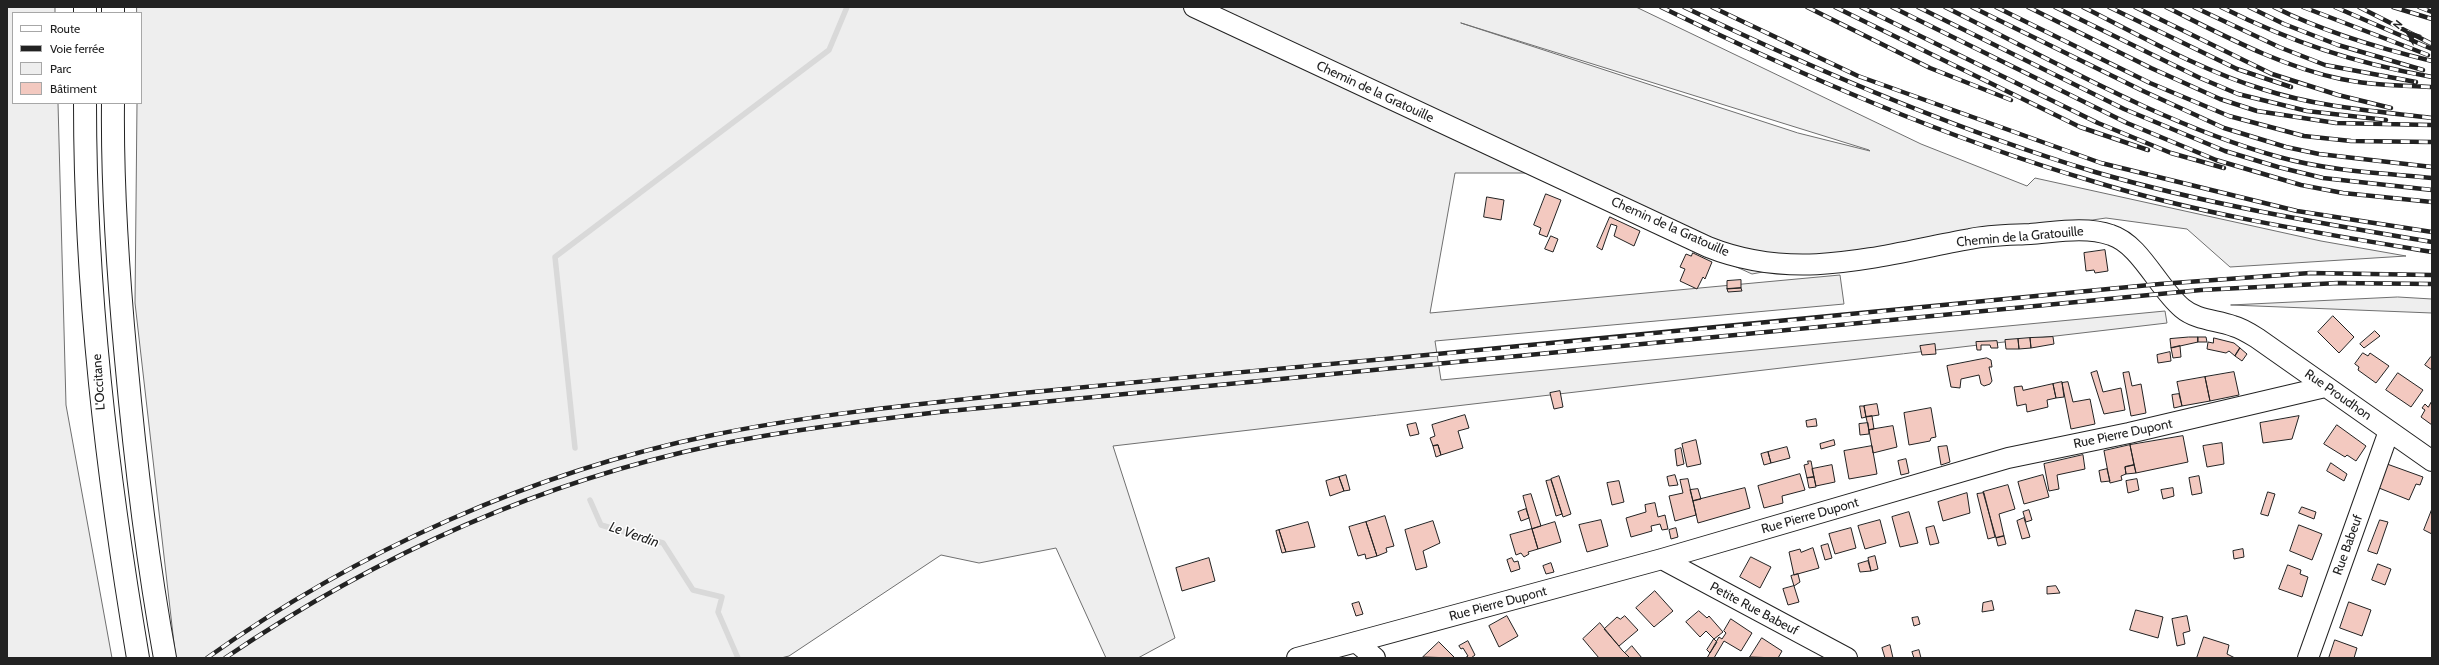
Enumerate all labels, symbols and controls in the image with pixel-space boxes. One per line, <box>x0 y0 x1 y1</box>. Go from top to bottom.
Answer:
legend <box>12 12 142 104</box>
north arrow <box>2387 12 2427 52</box>
text: N <box>2390 17 2406 32</box>
text: Route <box>50 21 80 36</box>
text: Voie ferrée <box>50 41 104 56</box>
street label: Chemin de la Gratouille <box>1314 58 1436 126</box>
text: Parc <box>50 61 72 76</box>
text: Bâtiment <box>50 81 97 96</box>
street label: Chemin de la Gratouille <box>1609 194 1731 260</box>
street label: Chemin de la Gratouille <box>1956 224 2084 250</box>
street label: L'Occitane <box>89 353 109 411</box>
street label: Rue Proudhon <box>2302 366 2374 424</box>
street label: Rue Pierre Dupont <box>2072 416 2174 452</box>
street label: Rue Pierre Dupont <box>1760 495 1860 537</box>
street label: Rue Babeuf <box>2330 513 2366 577</box>
water label: Le Verdin <box>607 519 661 551</box>
street label: Petite Rue Babeuf <box>1707 579 1801 639</box>
street label: Rue Pierre Dupont <box>1447 583 1549 625</box>

